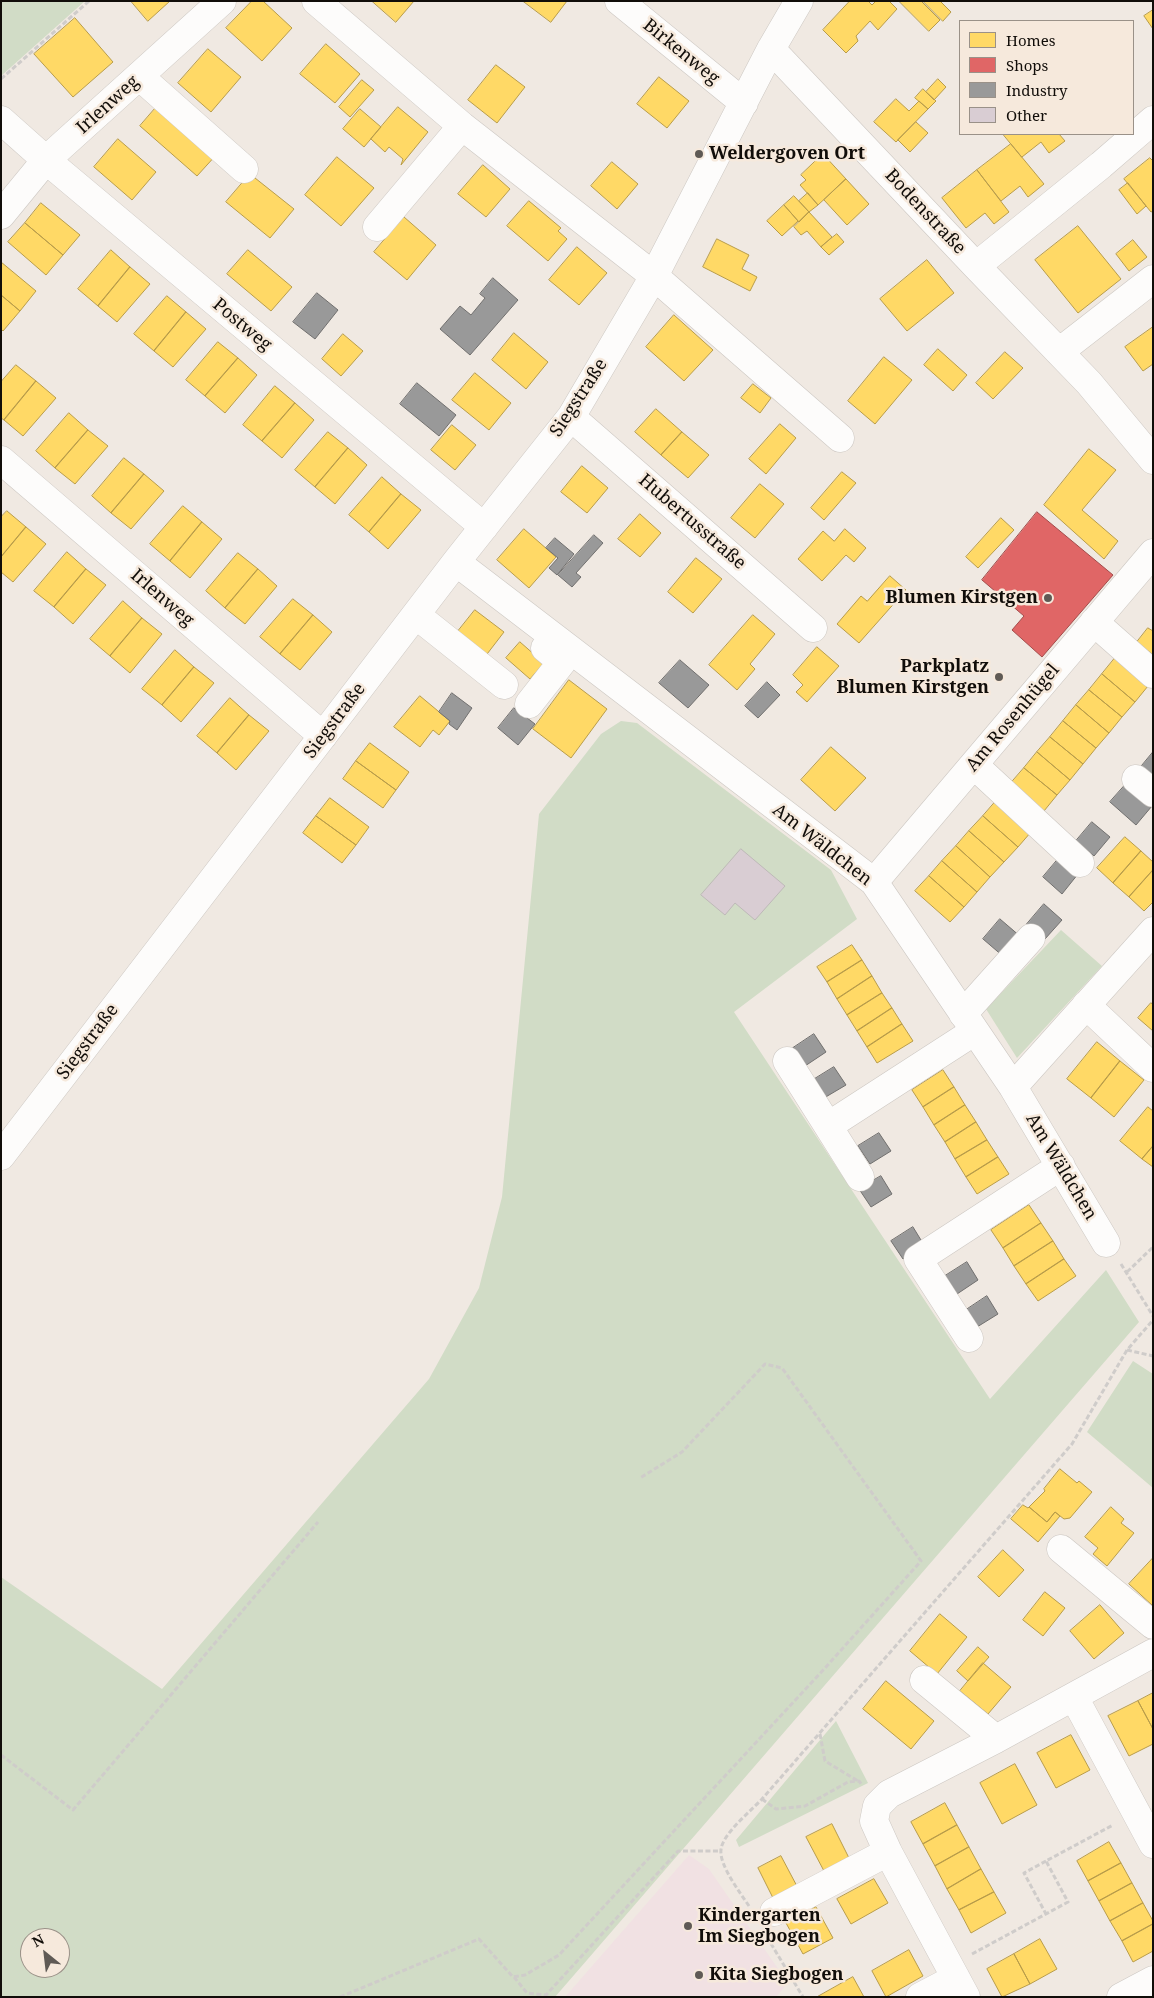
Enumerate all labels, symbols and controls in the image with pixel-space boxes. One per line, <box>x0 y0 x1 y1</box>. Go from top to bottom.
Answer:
street label: Birkenweg <box>638 15 724 89</box>
legend <box>959 20 1134 135</box>
text: Homes <box>1006 30 1056 50</box>
text: Shops <box>1006 55 1048 75</box>
street label: Irlenweg <box>72 71 144 139</box>
text: Industry <box>1006 80 1068 100</box>
text: Other <box>1006 105 1047 125</box>
place label: Weldergoven Ort <box>709 143 865 165</box>
marker: Weldergoven Ort <box>693 148 705 160</box>
street label: Bodenstraße <box>880 165 970 259</box>
street label: Postweg <box>208 294 276 356</box>
street label: Siegstraße <box>546 355 612 441</box>
street label: Hubertusstraße <box>634 470 750 574</box>
street label: Irlenweg <box>126 565 198 631</box>
place label: Blumen Kirstgen <box>886 587 1038 609</box>
marker: Blumen Kirstgen <box>1042 592 1054 604</box>
place label: Parkplatz Blumen Kirstgen <box>837 656 989 699</box>
street label: Am Rosenhügel <box>962 660 1064 776</box>
marker: Parkplatz Blumen Kirstgen <box>993 671 1005 683</box>
street label: Siegstraße <box>300 679 370 763</box>
street label: Am Wäldchen <box>768 799 876 891</box>
street label: Siegstraße <box>53 1000 123 1084</box>
street label: Am Wäldchen <box>1021 1110 1101 1224</box>
place label: Kindergarten Im Siegbogen <box>698 1905 821 1948</box>
marker: Kindergarten Im Siegbogen <box>682 1920 694 1932</box>
north arrow <box>20 1928 70 1978</box>
text: N <box>29 1929 47 1951</box>
place label: Kita Siegbogen <box>709 1964 844 1986</box>
marker: Kita Siegbogen <box>693 1969 705 1981</box>

